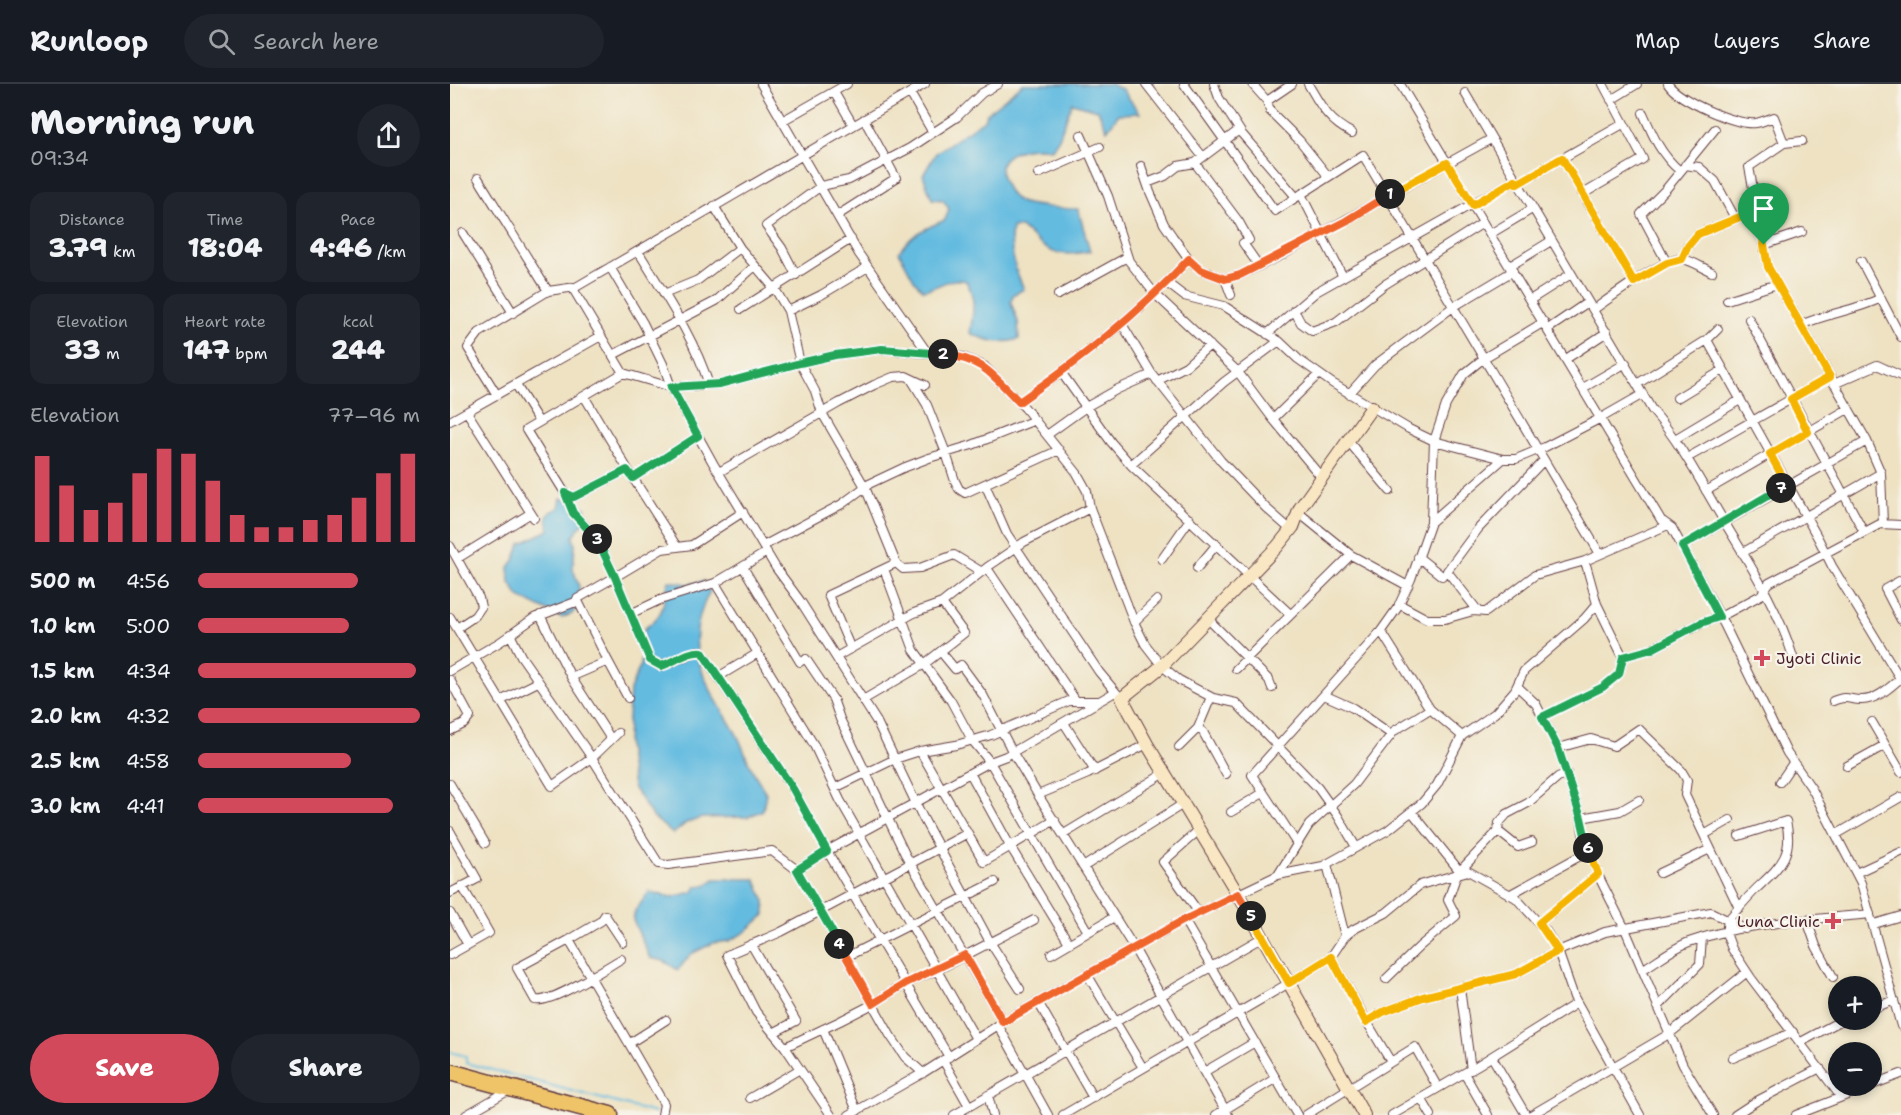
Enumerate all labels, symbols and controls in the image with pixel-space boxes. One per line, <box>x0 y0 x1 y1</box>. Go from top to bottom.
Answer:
search box <box>184 14 604 68</box>
text: Runloop <box>30 22 148 60</box>
icon: search <box>205 25 238 58</box>
text: Search here <box>253 27 379 56</box>
text: Map <box>1635 27 1680 55</box>
text: Layers <box>1713 27 1780 55</box>
text: Share <box>1813 27 1871 55</box>
text: Morning run <box>30 100 254 145</box>
button: share <box>357 104 420 167</box>
text: 09:34 <box>30 145 89 171</box>
pin: 1 <box>1375 179 1405 209</box>
text: 1 <box>1386 183 1394 204</box>
pin <box>1738 183 1789 245</box>
icon: arrive <box>1747 192 1780 225</box>
text: Distance <box>59 209 125 230</box>
text: Time <box>207 209 243 230</box>
text: Pace <box>340 209 376 230</box>
text: 3.79 <box>48 230 107 265</box>
text: 18:04 <box>187 230 263 265</box>
text: 4:46 <box>310 230 372 265</box>
text: km <box>107 241 136 262</box>
text: /km <box>372 241 406 262</box>
text: Elevation <box>56 311 128 332</box>
text: Heart rate <box>184 311 266 332</box>
text: kcal <box>342 311 374 332</box>
text: 33 <box>64 332 100 367</box>
text: 147 <box>182 332 230 367</box>
text: 244 <box>331 332 385 367</box>
pin: 2 <box>928 339 958 369</box>
text: m <box>100 343 120 364</box>
text: bpm <box>230 343 268 364</box>
text: 2 <box>937 343 949 364</box>
text: Elevation <box>30 402 120 428</box>
text: 77–96 m <box>328 402 420 428</box>
pin: 7 <box>1766 473 1796 503</box>
text: 7 <box>1775 477 1787 498</box>
pin: 3 <box>582 524 612 554</box>
text: 3 <box>591 528 603 549</box>
text: 500 m <box>30 568 96 594</box>
text: 4:56 <box>126 568 170 594</box>
text: 1.0 km <box>30 613 95 639</box>
text: 5:00 <box>126 613 170 639</box>
place label: Jyoti Clinic <box>1776 648 1862 669</box>
marker: Jyoti Clinic <box>1753 649 1771 667</box>
text: 1.5 km <box>30 658 94 684</box>
text: 4:34 <box>126 658 171 684</box>
text: 2.0 km <box>30 703 101 729</box>
text: 4:32 <box>126 703 170 729</box>
text: 2.5 km <box>30 748 100 774</box>
text: 4:58 <box>126 748 170 774</box>
text: 3.0 km <box>30 793 101 819</box>
text: 4:41 <box>126 793 165 819</box>
pin: 6 <box>1573 833 1603 863</box>
text: 6 <box>1582 837 1594 858</box>
pin: 5 <box>1236 901 1266 931</box>
text: 5 <box>1246 905 1256 926</box>
place label: Luna Clinic <box>1737 911 1820 932</box>
marker: Luna Clinic <box>1824 912 1842 930</box>
pin: 4 <box>824 929 854 959</box>
text: 4 <box>833 933 845 954</box>
map controls <box>1828 976 1882 1096</box>
button: + <box>1828 976 1882 1030</box>
button: Save <box>30 1034 219 1103</box>
button: Share <box>231 1034 420 1103</box>
button: − <box>1828 1042 1882 1096</box>

